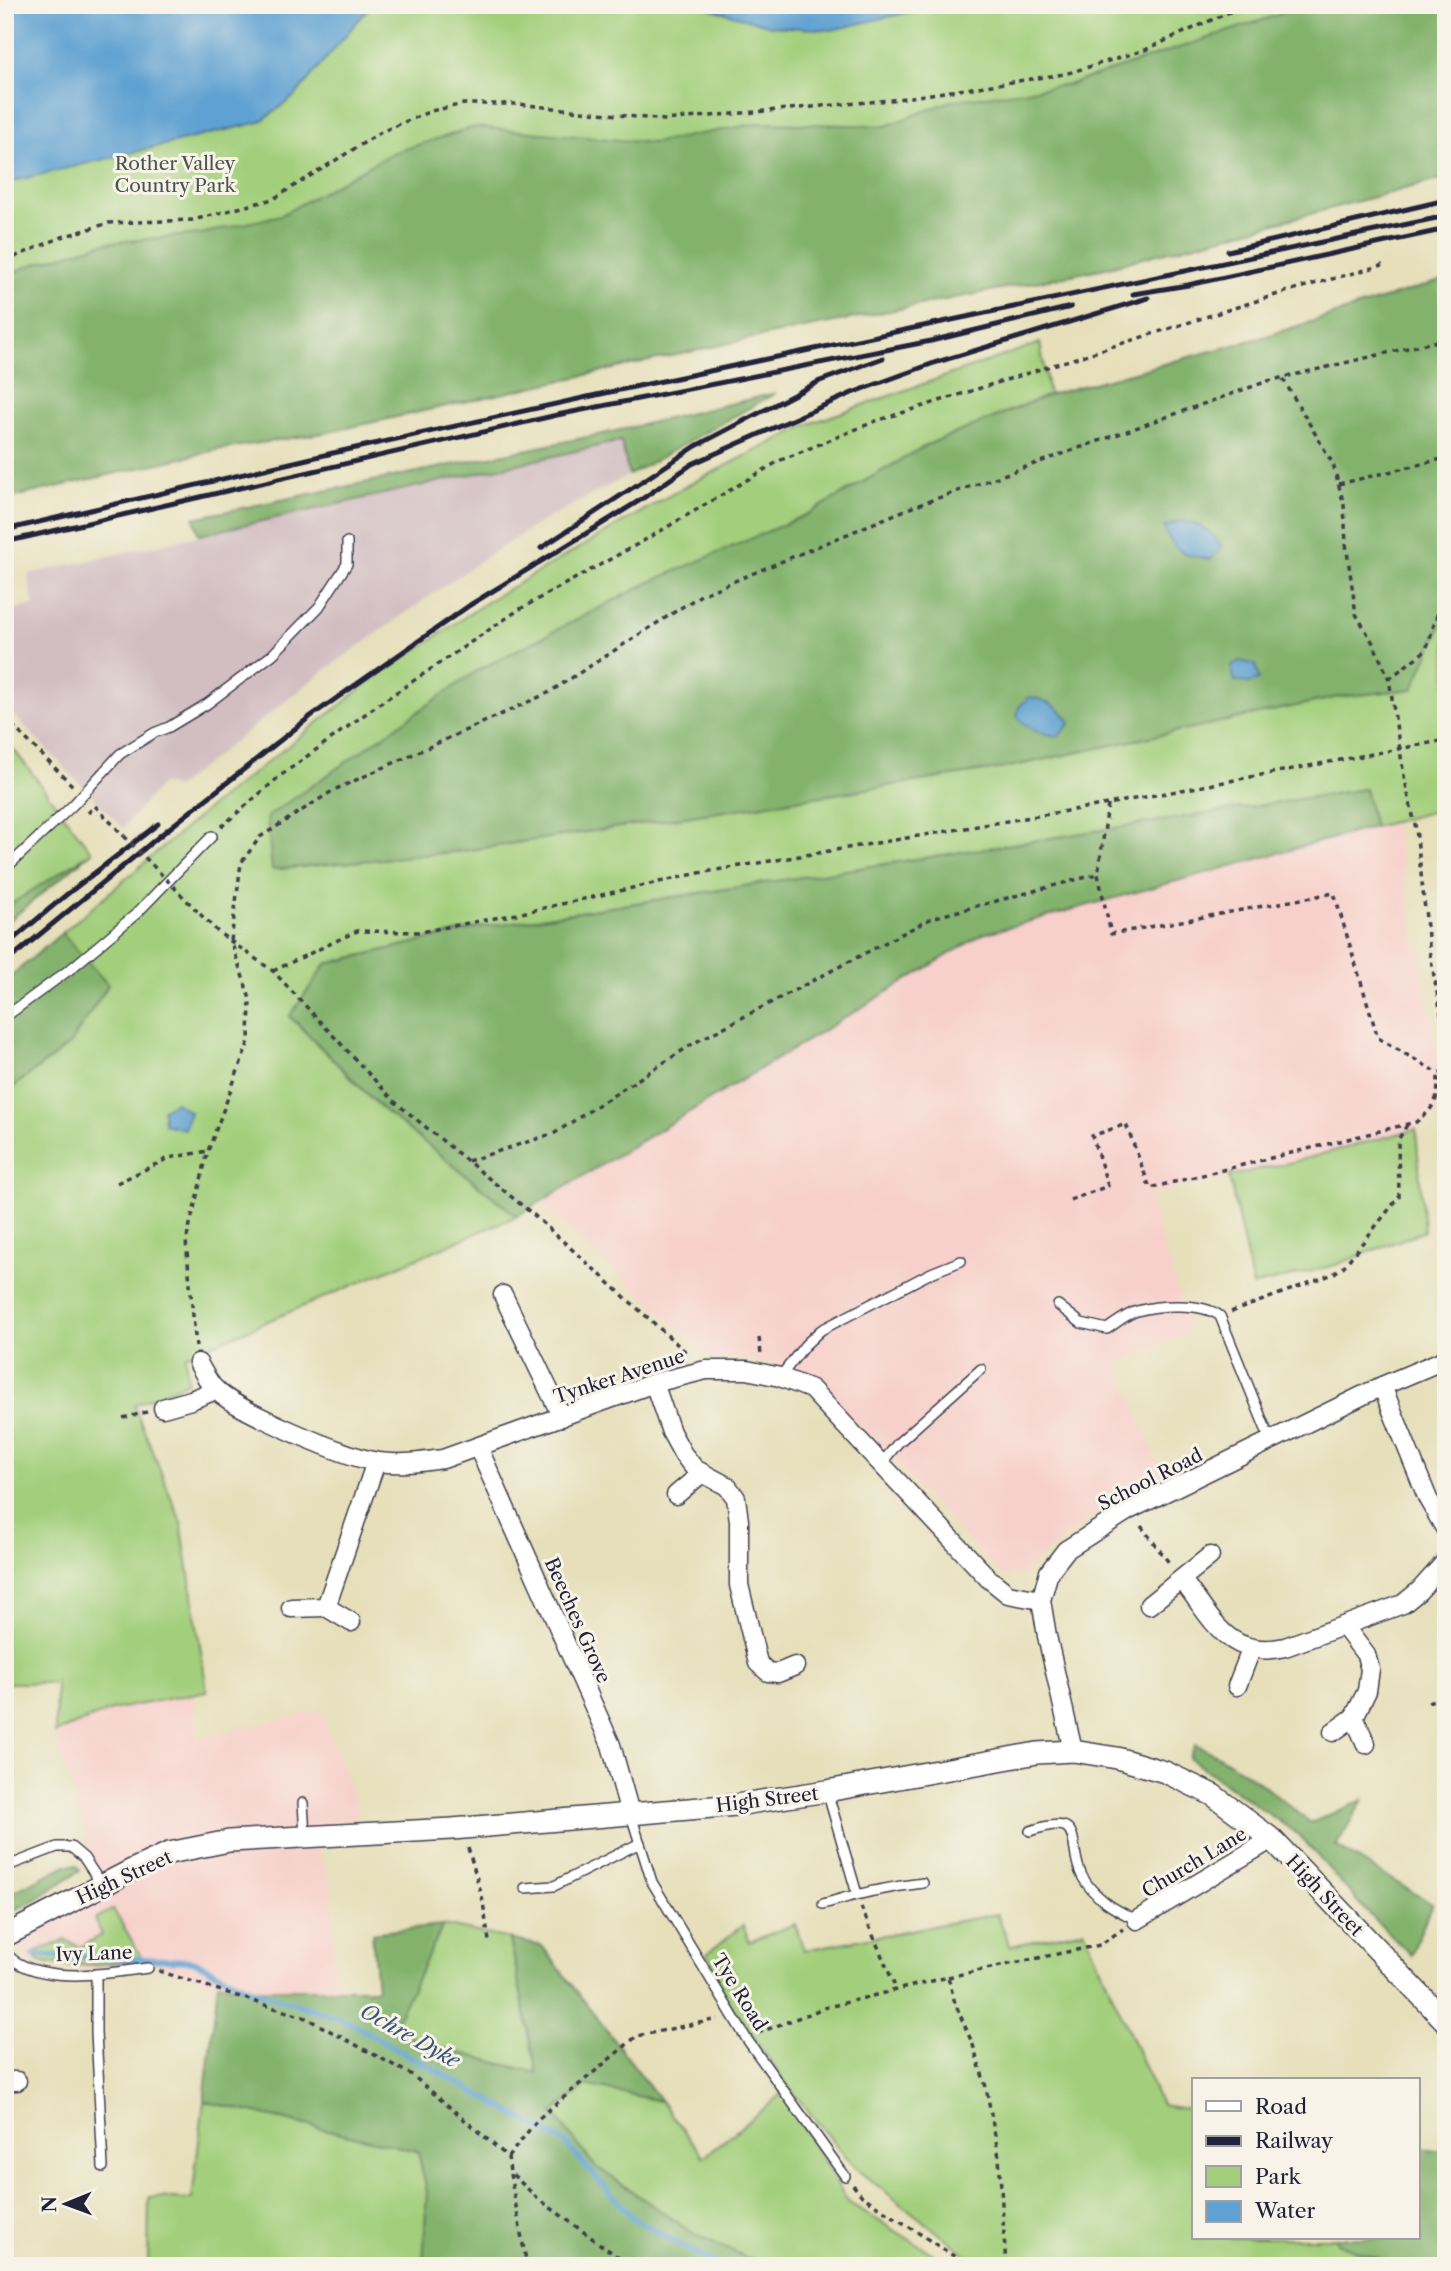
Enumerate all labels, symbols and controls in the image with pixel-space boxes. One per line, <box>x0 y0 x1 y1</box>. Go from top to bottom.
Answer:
park label: Rother Valley Country Park <box>115 152 236 197</box>
street label: Tynker Avenue <box>551 1344 688 1408</box>
street label: School Road <box>1094 1443 1207 1516</box>
street label: Beeches Grove <box>540 1554 615 1687</box>
street label: High Street <box>715 1782 820 1817</box>
street label: Church Lane <box>1138 1822 1251 1903</box>
street label: High Street <box>73 1845 176 1910</box>
street label: High Street <box>1281 1850 1368 1941</box>
street label: Ivy Lane <box>55 1941 133 1966</box>
street label: Tye Road <box>707 1950 772 2035</box>
water label: Ochre Dyke <box>356 1998 465 2074</box>
legend <box>1192 2078 1420 2240</box>
text: Road <box>1255 2094 1307 2119</box>
text: Railway <box>1255 2128 1333 2153</box>
text: Park <box>1255 2164 1301 2189</box>
north arrow <box>32 2170 102 2240</box>
text: N <box>38 2196 61 2213</box>
text: Water <box>1254 2198 1315 2223</box>

